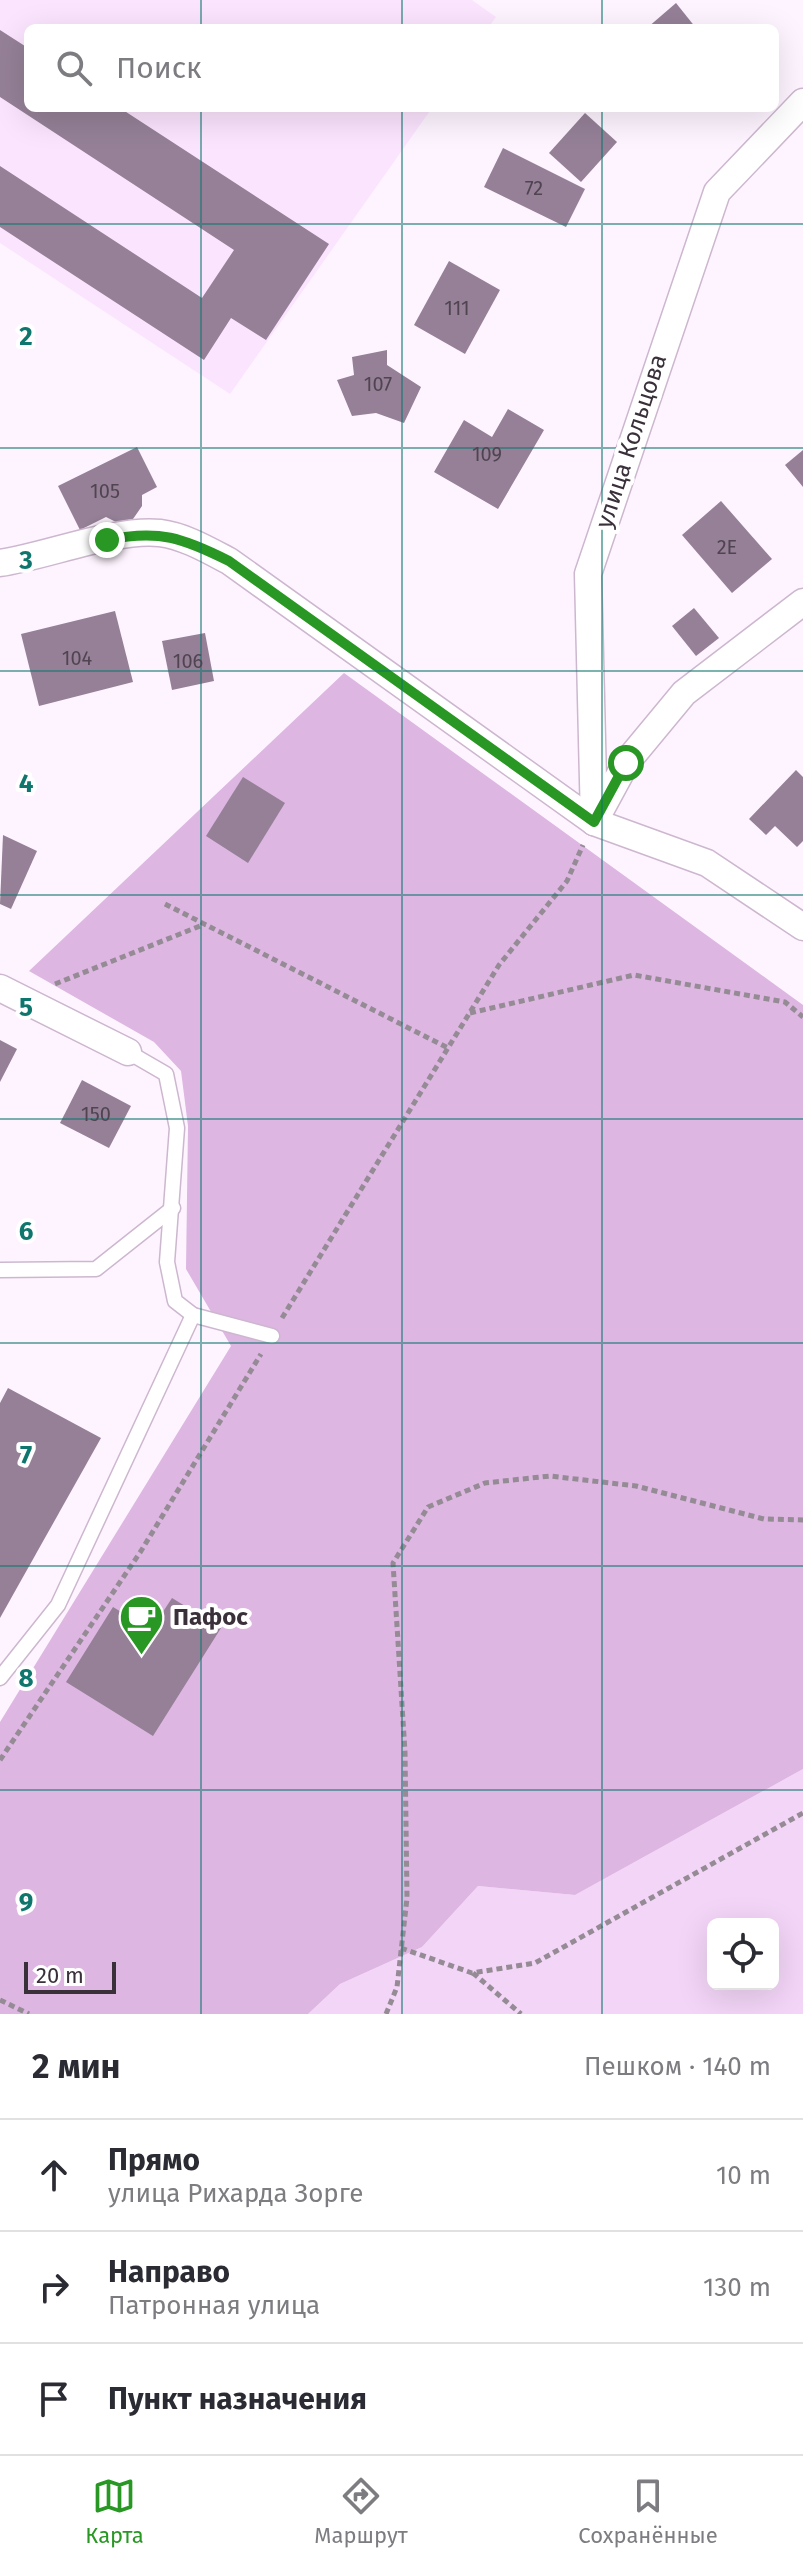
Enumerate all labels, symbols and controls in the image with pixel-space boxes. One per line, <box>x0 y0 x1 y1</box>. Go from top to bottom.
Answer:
search box <box>24 24 779 112</box>
icon: search <box>52 46 96 90</box>
text: Поиск <box>116 50 202 86</box>
house number: 72 <box>525 176 543 200</box>
house number: 111 <box>444 296 470 320</box>
text: 2 <box>19 321 33 352</box>
street label: улица Кольцова <box>590 351 672 531</box>
house number: 107 <box>364 372 392 396</box>
house number: 109 <box>472 442 502 466</box>
house number: 105 <box>90 479 120 503</box>
route end <box>89 522 125 558</box>
house number: 2Е <box>717 535 737 559</box>
text: 3 <box>18 545 33 576</box>
house number: 104 <box>62 646 93 670</box>
house number: 106 <box>173 649 203 673</box>
route start <box>608 745 644 781</box>
text: 4 <box>19 768 34 799</box>
text: 5 <box>19 992 33 1023</box>
house number: 150 <box>81 1102 111 1126</box>
text: 6 <box>19 1216 34 1247</box>
text: 7 <box>20 1440 32 1471</box>
cafe icon: Пафос <box>118 1593 166 1656</box>
place label: Пафос <box>173 1603 248 1631</box>
text: 8 <box>18 1663 34 1694</box>
text: 9 <box>19 1887 33 1918</box>
map controls <box>707 1918 779 1990</box>
button: locate <box>707 1918 779 1990</box>
scale bar <box>24 1958 116 1994</box>
text: 20 m <box>36 1962 84 1989</box>
text: 2 мин <box>32 2046 121 2087</box>
text: Пешком · 140 m <box>584 2051 771 2082</box>
text: Прямо <box>108 2142 200 2178</box>
icon: ahead <box>32 2153 76 2197</box>
text: 10 m <box>716 2160 771 2191</box>
text: улица Рихарда Зорге <box>108 2178 363 2209</box>
text: Направо <box>108 2254 230 2290</box>
icon: right <box>32 2265 76 2309</box>
text: 130 m <box>703 2272 771 2303</box>
text: Патронная улица <box>108 2290 320 2321</box>
icon: arrive <box>32 2377 76 2421</box>
text: Пункт назначения <box>108 2381 367 2417</box>
tab: Карта <box>85 2474 144 2549</box>
tab: Маршрут <box>314 2474 408 2549</box>
tab: Сохранённые <box>578 2474 718 2549</box>

